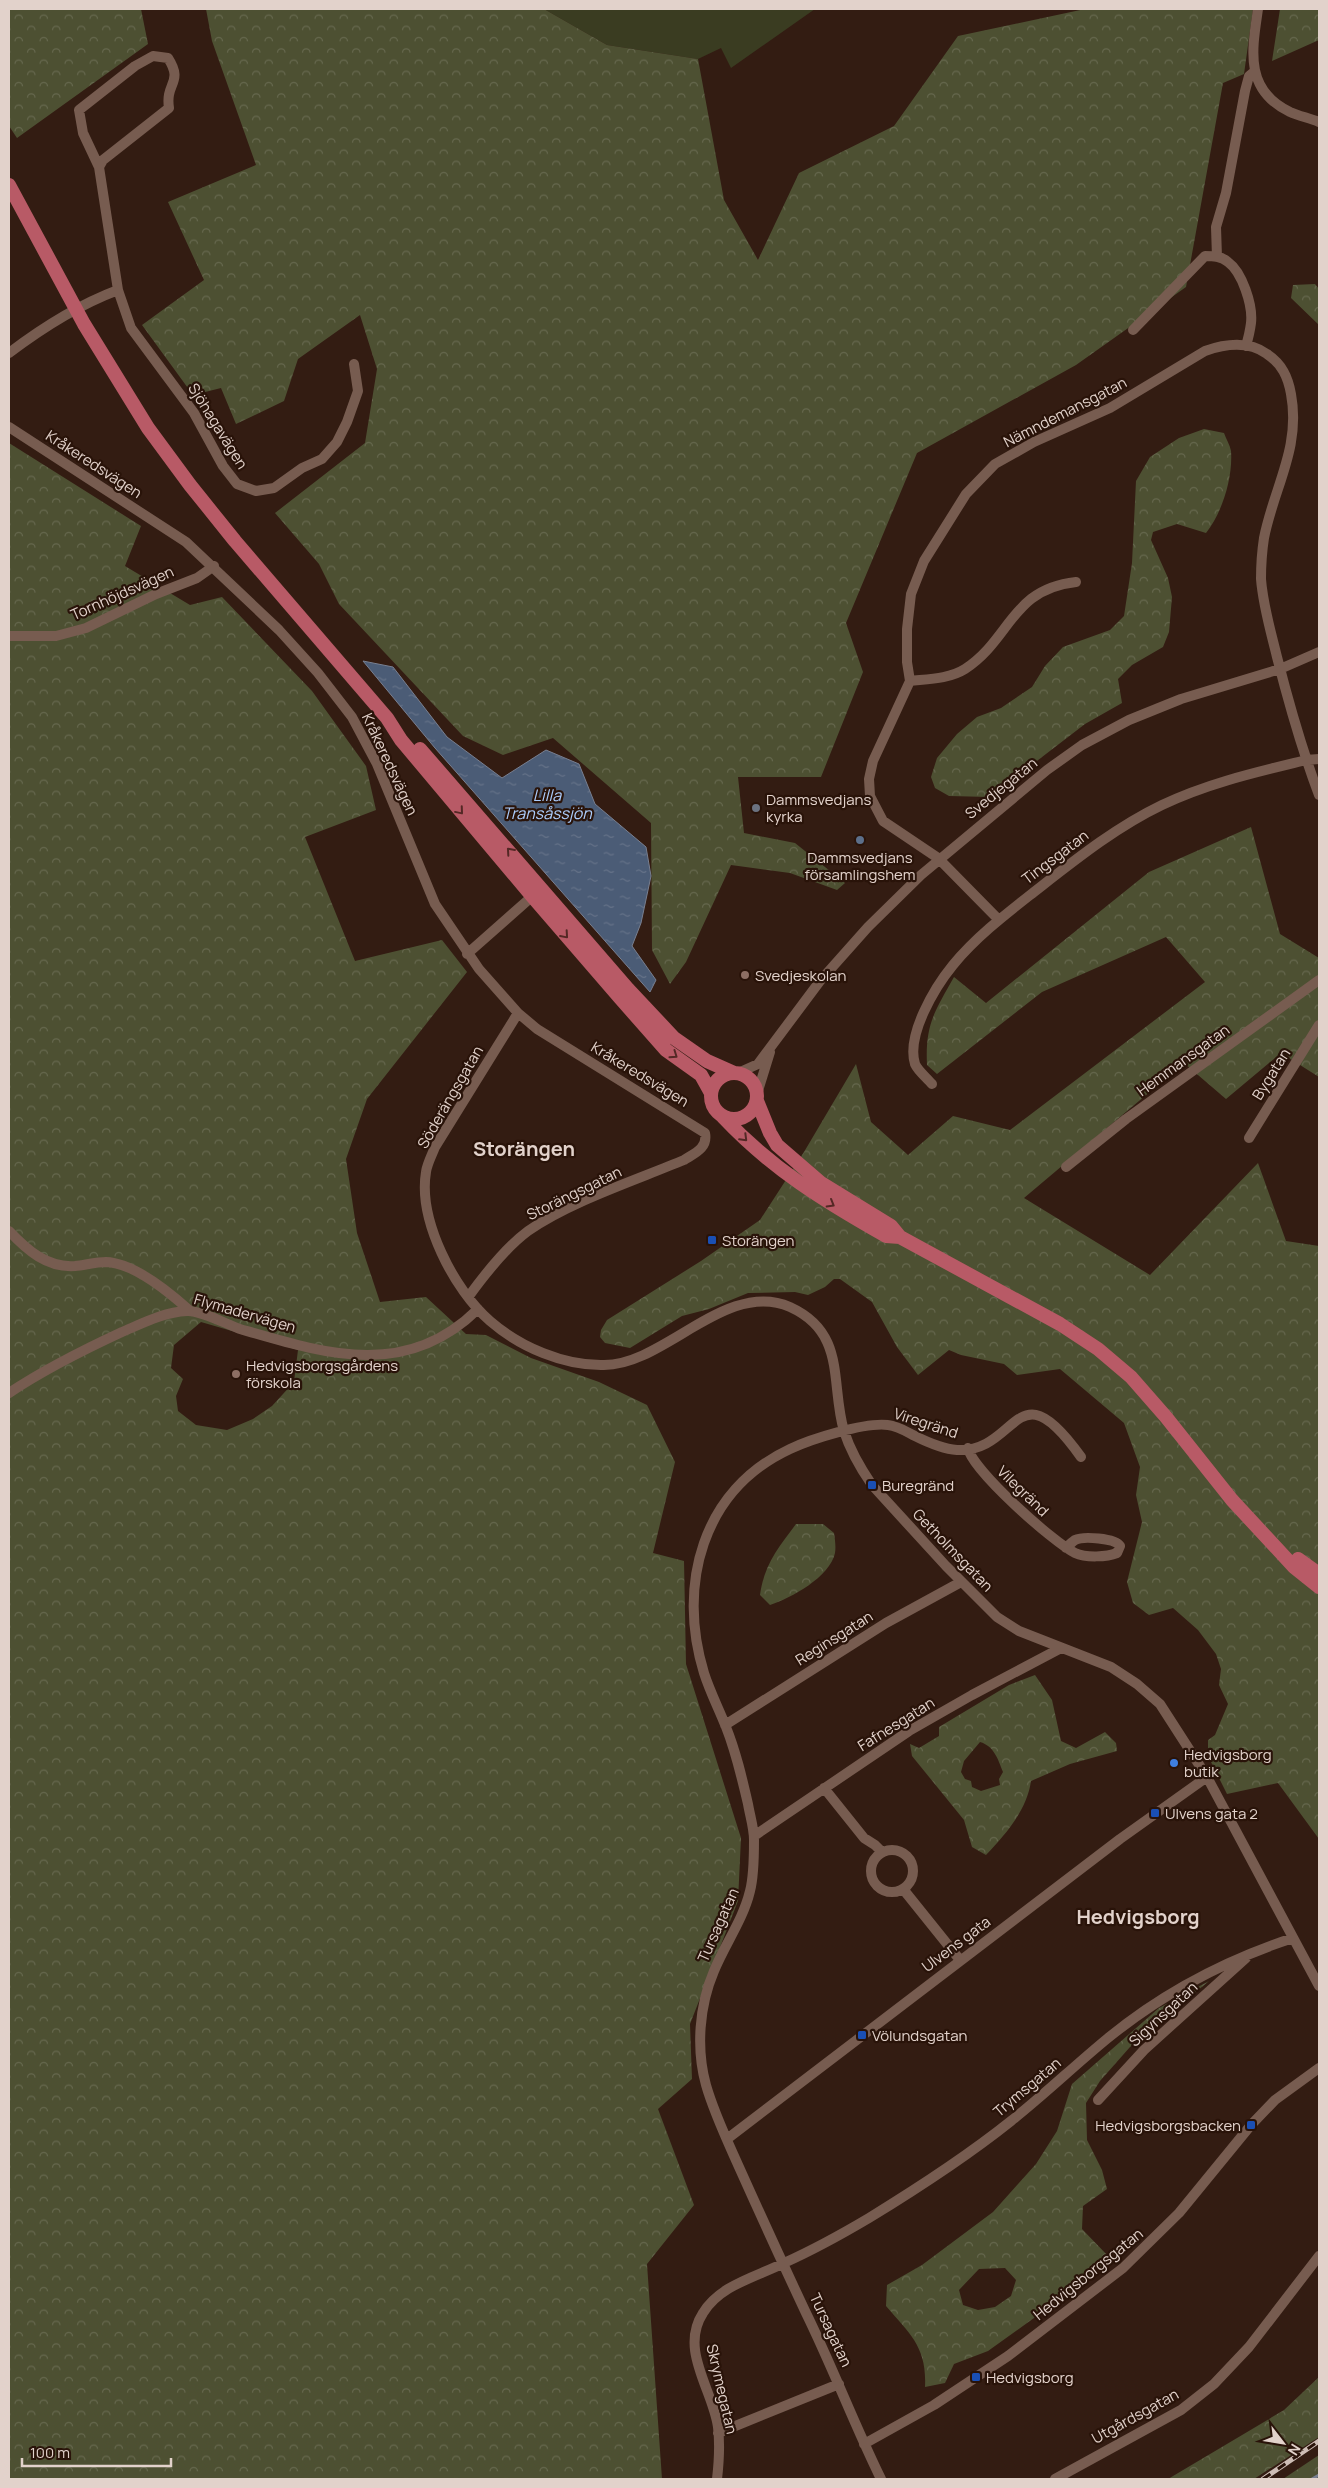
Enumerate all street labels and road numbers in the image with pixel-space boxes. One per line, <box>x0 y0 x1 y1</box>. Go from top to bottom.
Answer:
street label: Nämndemansgatan <box>1000 372 1130 452</box>
street label: Sjöhagavägen <box>183 379 253 473</box>
street label: Kråkeredsvägen <box>42 425 146 503</box>
street label: Tornhöjdsvägen <box>67 561 177 625</box>
street label: Kråkeredsvägen <box>357 709 423 819</box>
street label: Svedjegatan <box>961 752 1042 824</box>
street label: Tingsgatan <box>1017 825 1093 889</box>
street label: Hemmansgatan <box>1132 1019 1234 1101</box>
street label: Kråkeredsvägen <box>587 1036 693 1112</box>
street label: Söderängsgatan <box>412 1042 488 1152</box>
street label: Bygatan <box>1247 1044 1295 1104</box>
street label: Storängsgatan <box>523 1161 625 1225</box>
street label: Flymadervägen <box>192 1288 298 1338</box>
street label: Viregränd <box>891 1403 961 1443</box>
street label: Vilegränd <box>992 1461 1054 1521</box>
street label: Getholmsgatan <box>908 1504 998 1596</box>
street label: Reginsgatan <box>791 1606 877 1670</box>
street label: Fafnesgatan <box>854 1692 938 1756</box>
street label: Tursagatan <box>692 1885 744 1965</box>
street label: Ulvens gata <box>917 1911 995 1977</box>
street label: Sigynsgatan <box>1124 1977 1202 2051</box>
street label: Trymsgatan <box>989 2052 1065 2122</box>
street label: Hedvigsborgsgatan <box>1029 2223 1147 2325</box>
street label: Tursagatan <box>805 2290 857 2370</box>
street label: Skrymegatan <box>701 2342 743 2436</box>
street label: Utgårdsgatan <box>1088 2383 1182 2449</box>

